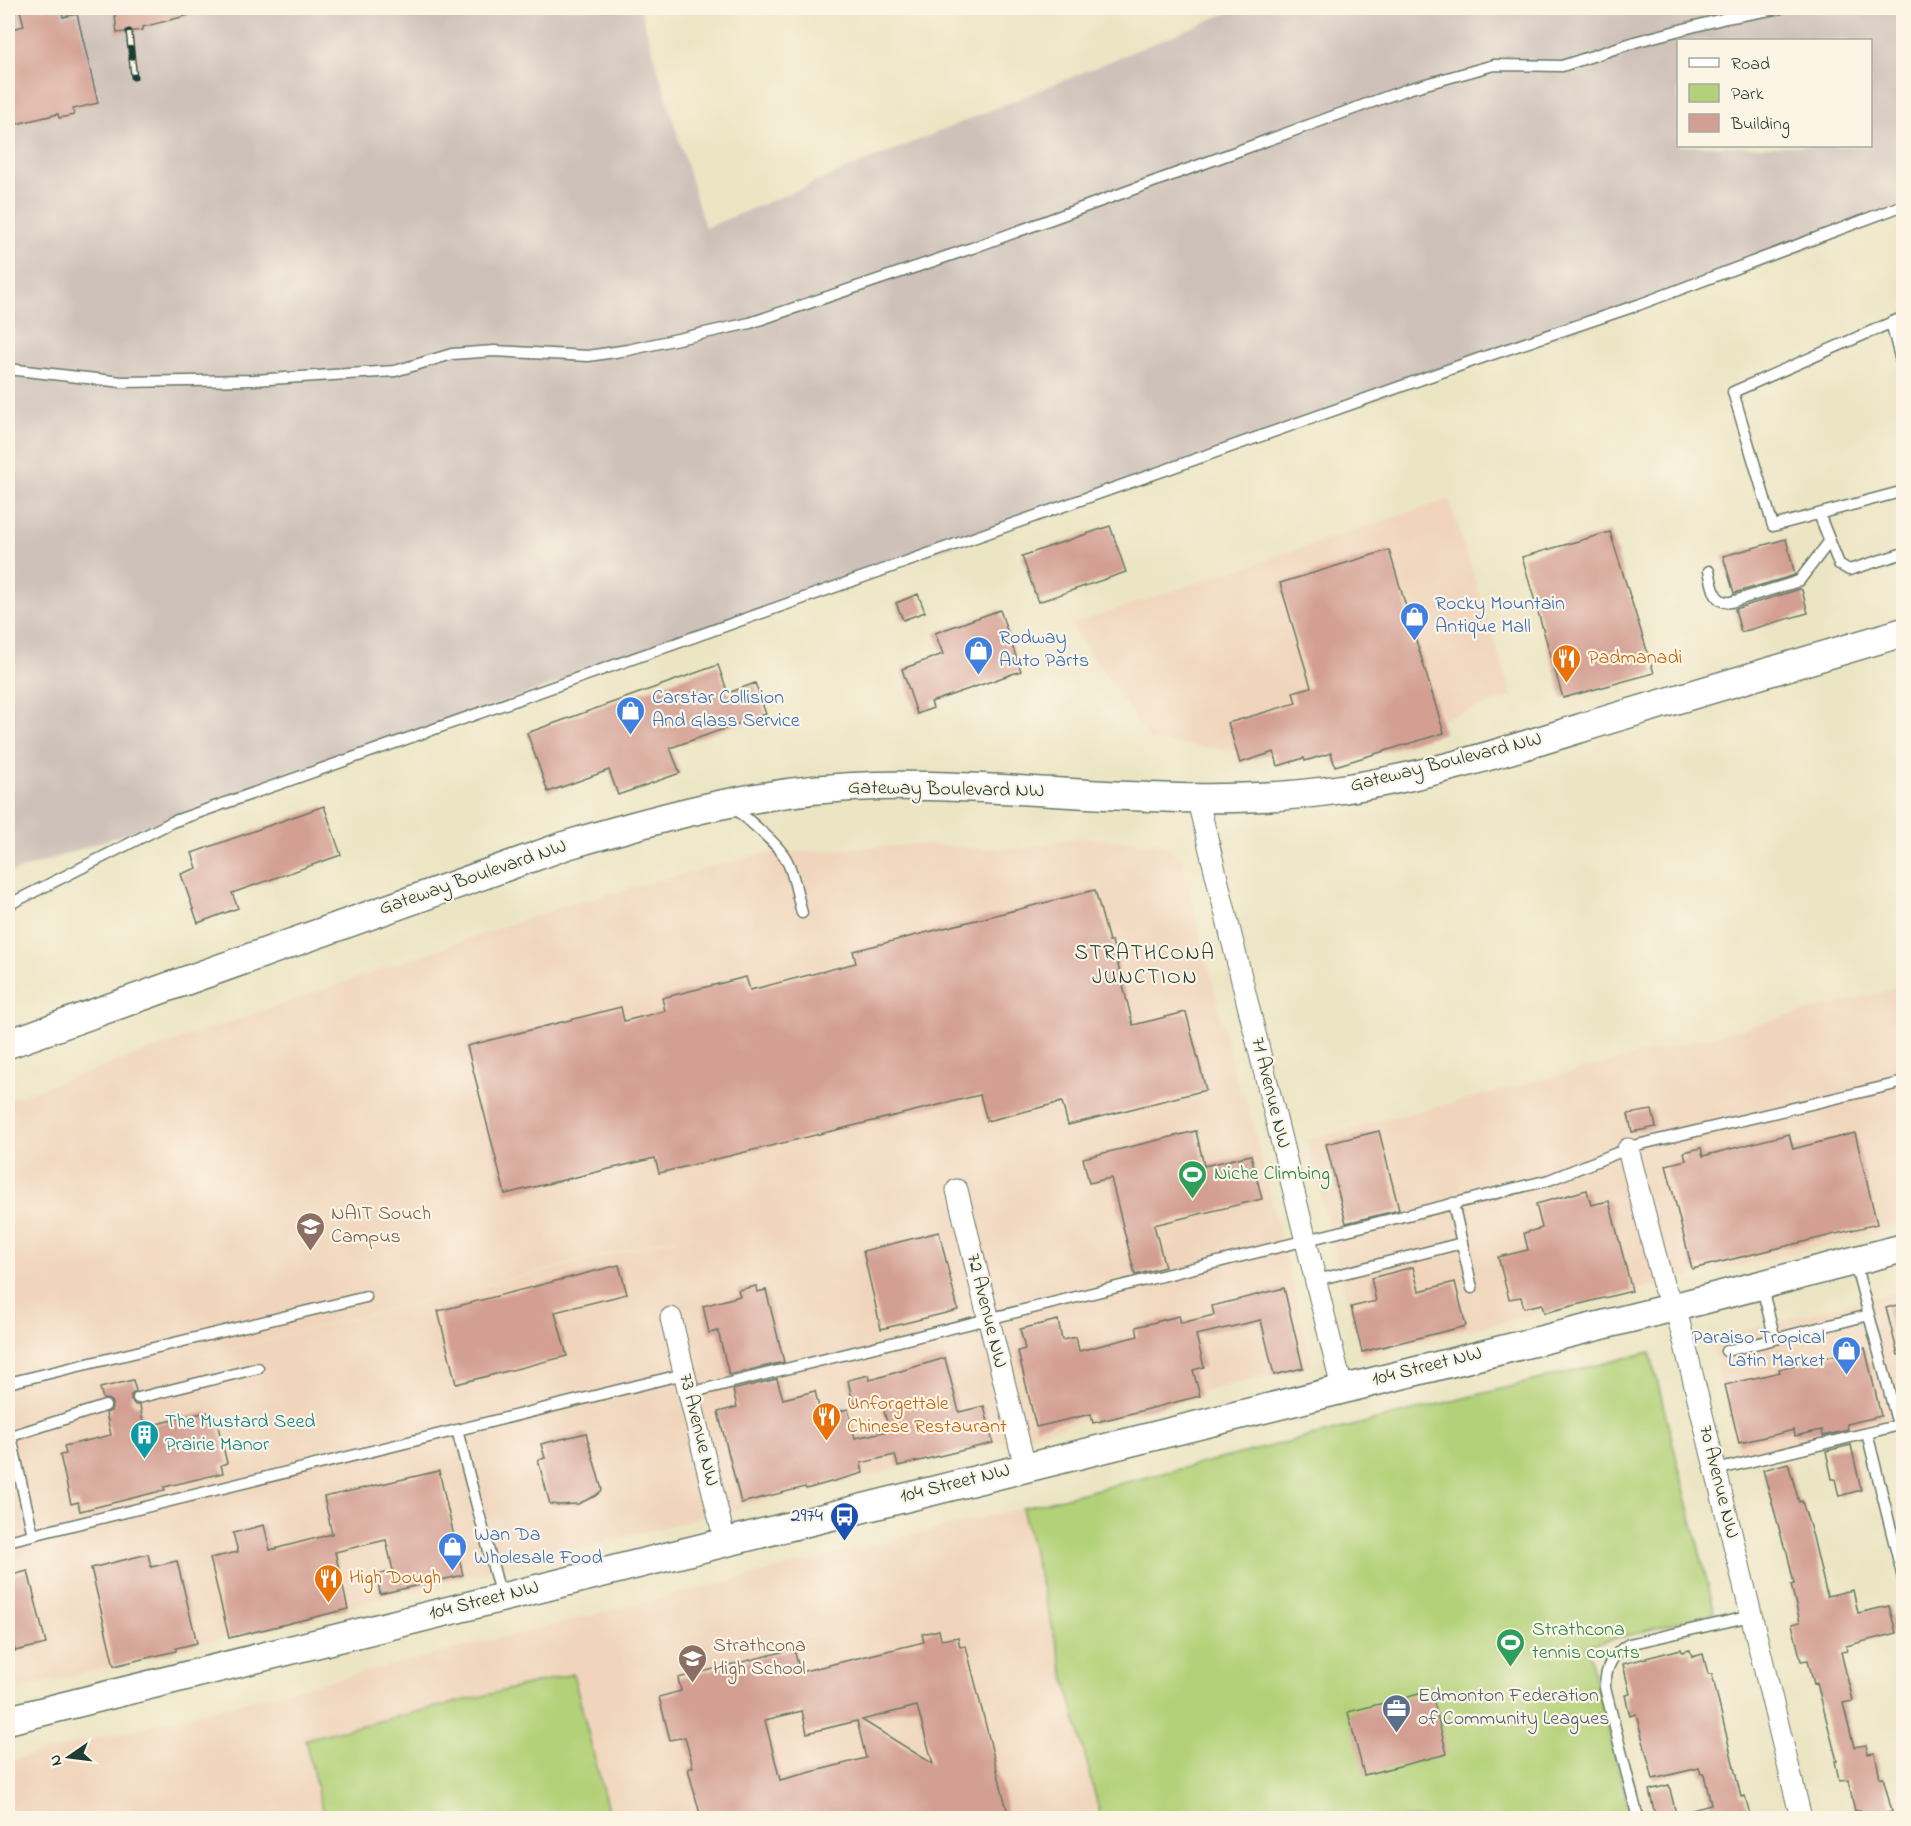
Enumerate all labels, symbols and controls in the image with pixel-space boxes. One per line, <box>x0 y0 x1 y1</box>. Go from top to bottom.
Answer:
legend <box>1677 39 1872 147</box>
text: Road <box>1731 52 1770 78</box>
text: Park <box>1731 82 1764 108</box>
text: Building <box>1730 112 1790 139</box>
place label: Rocky Mountain Antique Mall <box>1435 590 1565 642</box>
shop icon: Rocky Mountain Antique Mall <box>1398 600 1430 642</box>
place label: Rodway Auto Parts <box>999 624 1089 676</box>
shop icon: Rodway Auto Parts <box>962 634 994 676</box>
restaurant icon: Padmanadi <box>1551 642 1583 684</box>
place label: Padmanadi <box>1588 644 1682 673</box>
place label: Carstar Collision And Glass Service <box>652 684 800 736</box>
shop icon: Carstar Collision And Glass Service <box>615 694 647 736</box>
street label: Gateway Boulevard NW <box>1347 725 1545 801</box>
street label: Gateway Boulevard NW <box>847 774 1045 806</box>
street label: Gateway Boulevard NW <box>375 832 571 924</box>
district label: STRATHCONA JUNCTION <box>1074 939 1216 993</box>
street label: 71 Avenue NW <box>1242 1034 1298 1152</box>
sports icon: Niche Climbing <box>1177 1158 1209 1200</box>
place label: Niche Climbing <box>1214 1160 1330 1190</box>
place label: NAIT Souch Campus <box>331 1200 431 1252</box>
school or university icon: NAIT Souch Campus <box>294 1210 326 1252</box>
street label: 72 Avenue NW <box>958 1251 1014 1371</box>
place label: Paraiso Tropical Latin Market <box>1692 1324 1825 1376</box>
shop icon: Paraiso Tropical Latin Market <box>1830 1334 1862 1376</box>
street label: 104 Street NW <box>1369 1339 1485 1395</box>
street label: 73 Avenue NW <box>670 1371 726 1489</box>
place label: Unforgettale Chinese Restaurant <box>847 1390 1007 1442</box>
restaurant icon: Unforgettale Chinese Restaurant <box>810 1400 842 1442</box>
place label: The Mustard Seed Prairie Manor <box>165 1408 316 1460</box>
building icon: The Mustard Seed Prairie Manor <box>128 1418 160 1460</box>
street label: 70 Avenue NW <box>1690 1422 1746 1542</box>
street label: 104 Street NW <box>897 1456 1013 1512</box>
bus stop icon: 2974 <box>828 1500 860 1542</box>
place label: 2974 <box>791 1502 823 1531</box>
place label: Wan Da Wholesale Food <box>474 1521 603 1573</box>
shop icon: Wan Da Wholesale Food <box>437 1530 469 1572</box>
restaurant icon: High Dough <box>312 1562 344 1604</box>
place label: High Dough <box>349 1564 441 1594</box>
street label: 104 Street NW <box>426 1573 542 1629</box>
place label: Strathcona tennis courts <box>1532 1616 1640 1668</box>
sports icon: Strathcona tennis courts <box>1495 1626 1527 1668</box>
place label: Strathcona High School <box>713 1632 806 1685</box>
school or university icon: Strathcona High School <box>676 1642 708 1684</box>
place label: Edmonton Federation of Community Leagues <box>1418 1682 1609 1735</box>
office icon: Edmonton Federation of Community Leagues <box>1381 1692 1413 1734</box>
north arrow <box>39 1727 99 1787</box>
text: N <box>43 1752 69 1768</box>

